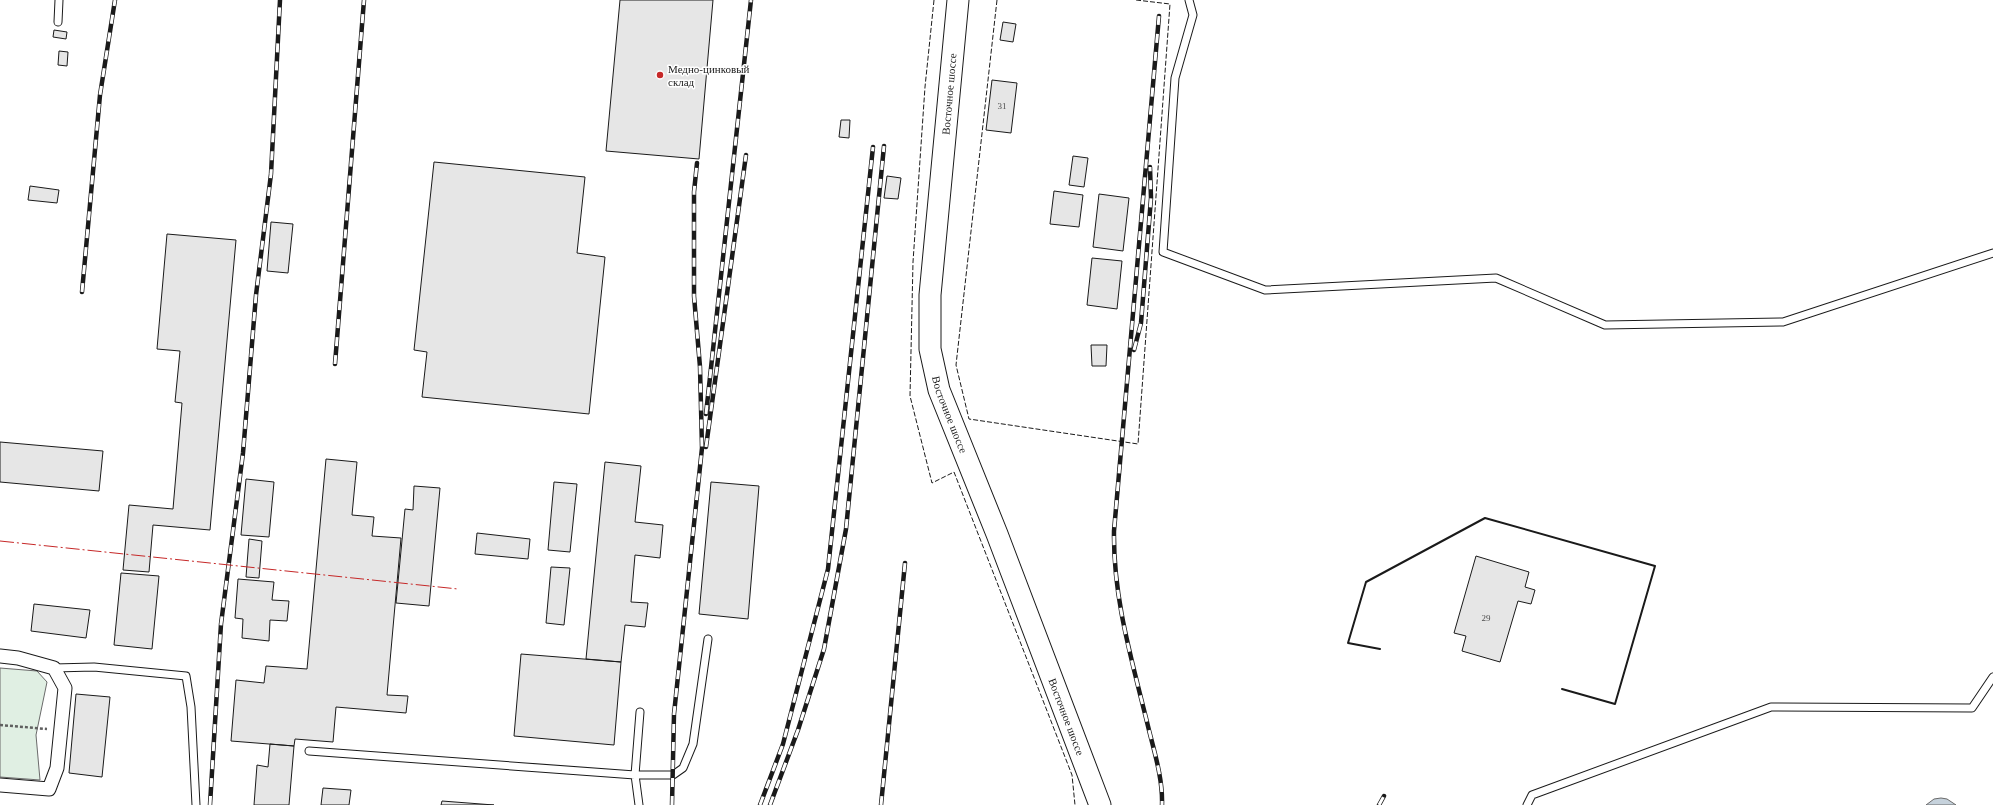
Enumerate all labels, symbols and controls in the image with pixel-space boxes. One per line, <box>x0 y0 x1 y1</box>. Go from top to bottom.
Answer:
street label: Восточное шоссе <box>939 53 959 135</box>
place label: Медно-цинковый склад <box>668 63 750 88</box>
marker: Медно-цинковый склад <box>655 70 665 80</box>
house number: 31 <box>998 101 1007 111</box>
street label: Восточное шоссе <box>930 375 970 455</box>
house number: 29 <box>1482 613 1491 623</box>
street label: Восточное шоссе <box>1046 676 1087 757</box>

